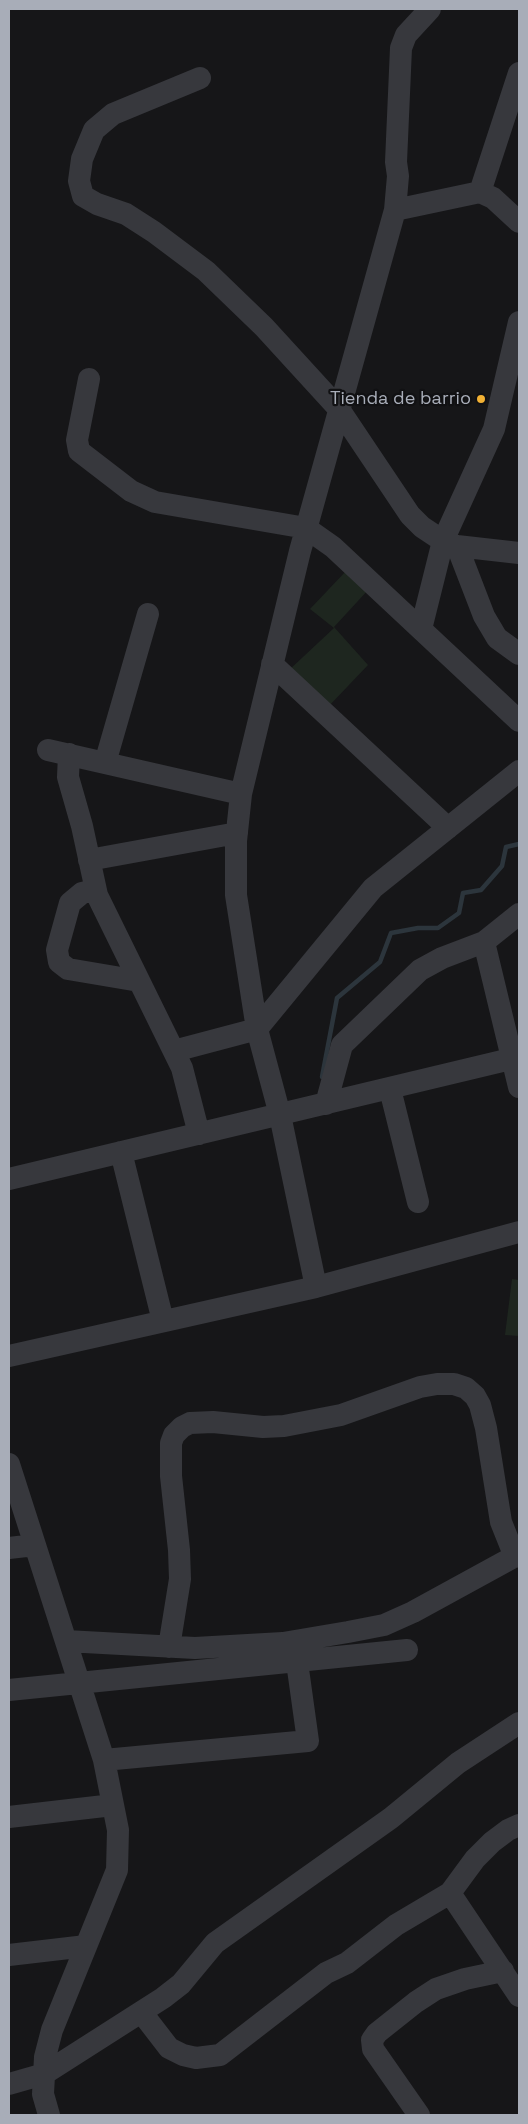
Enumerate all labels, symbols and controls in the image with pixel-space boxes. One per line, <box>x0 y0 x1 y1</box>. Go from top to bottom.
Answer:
place label: Tienda de barrio <box>330 388 471 410</box>
marker: Tienda de barrio <box>475 393 487 405</box>

